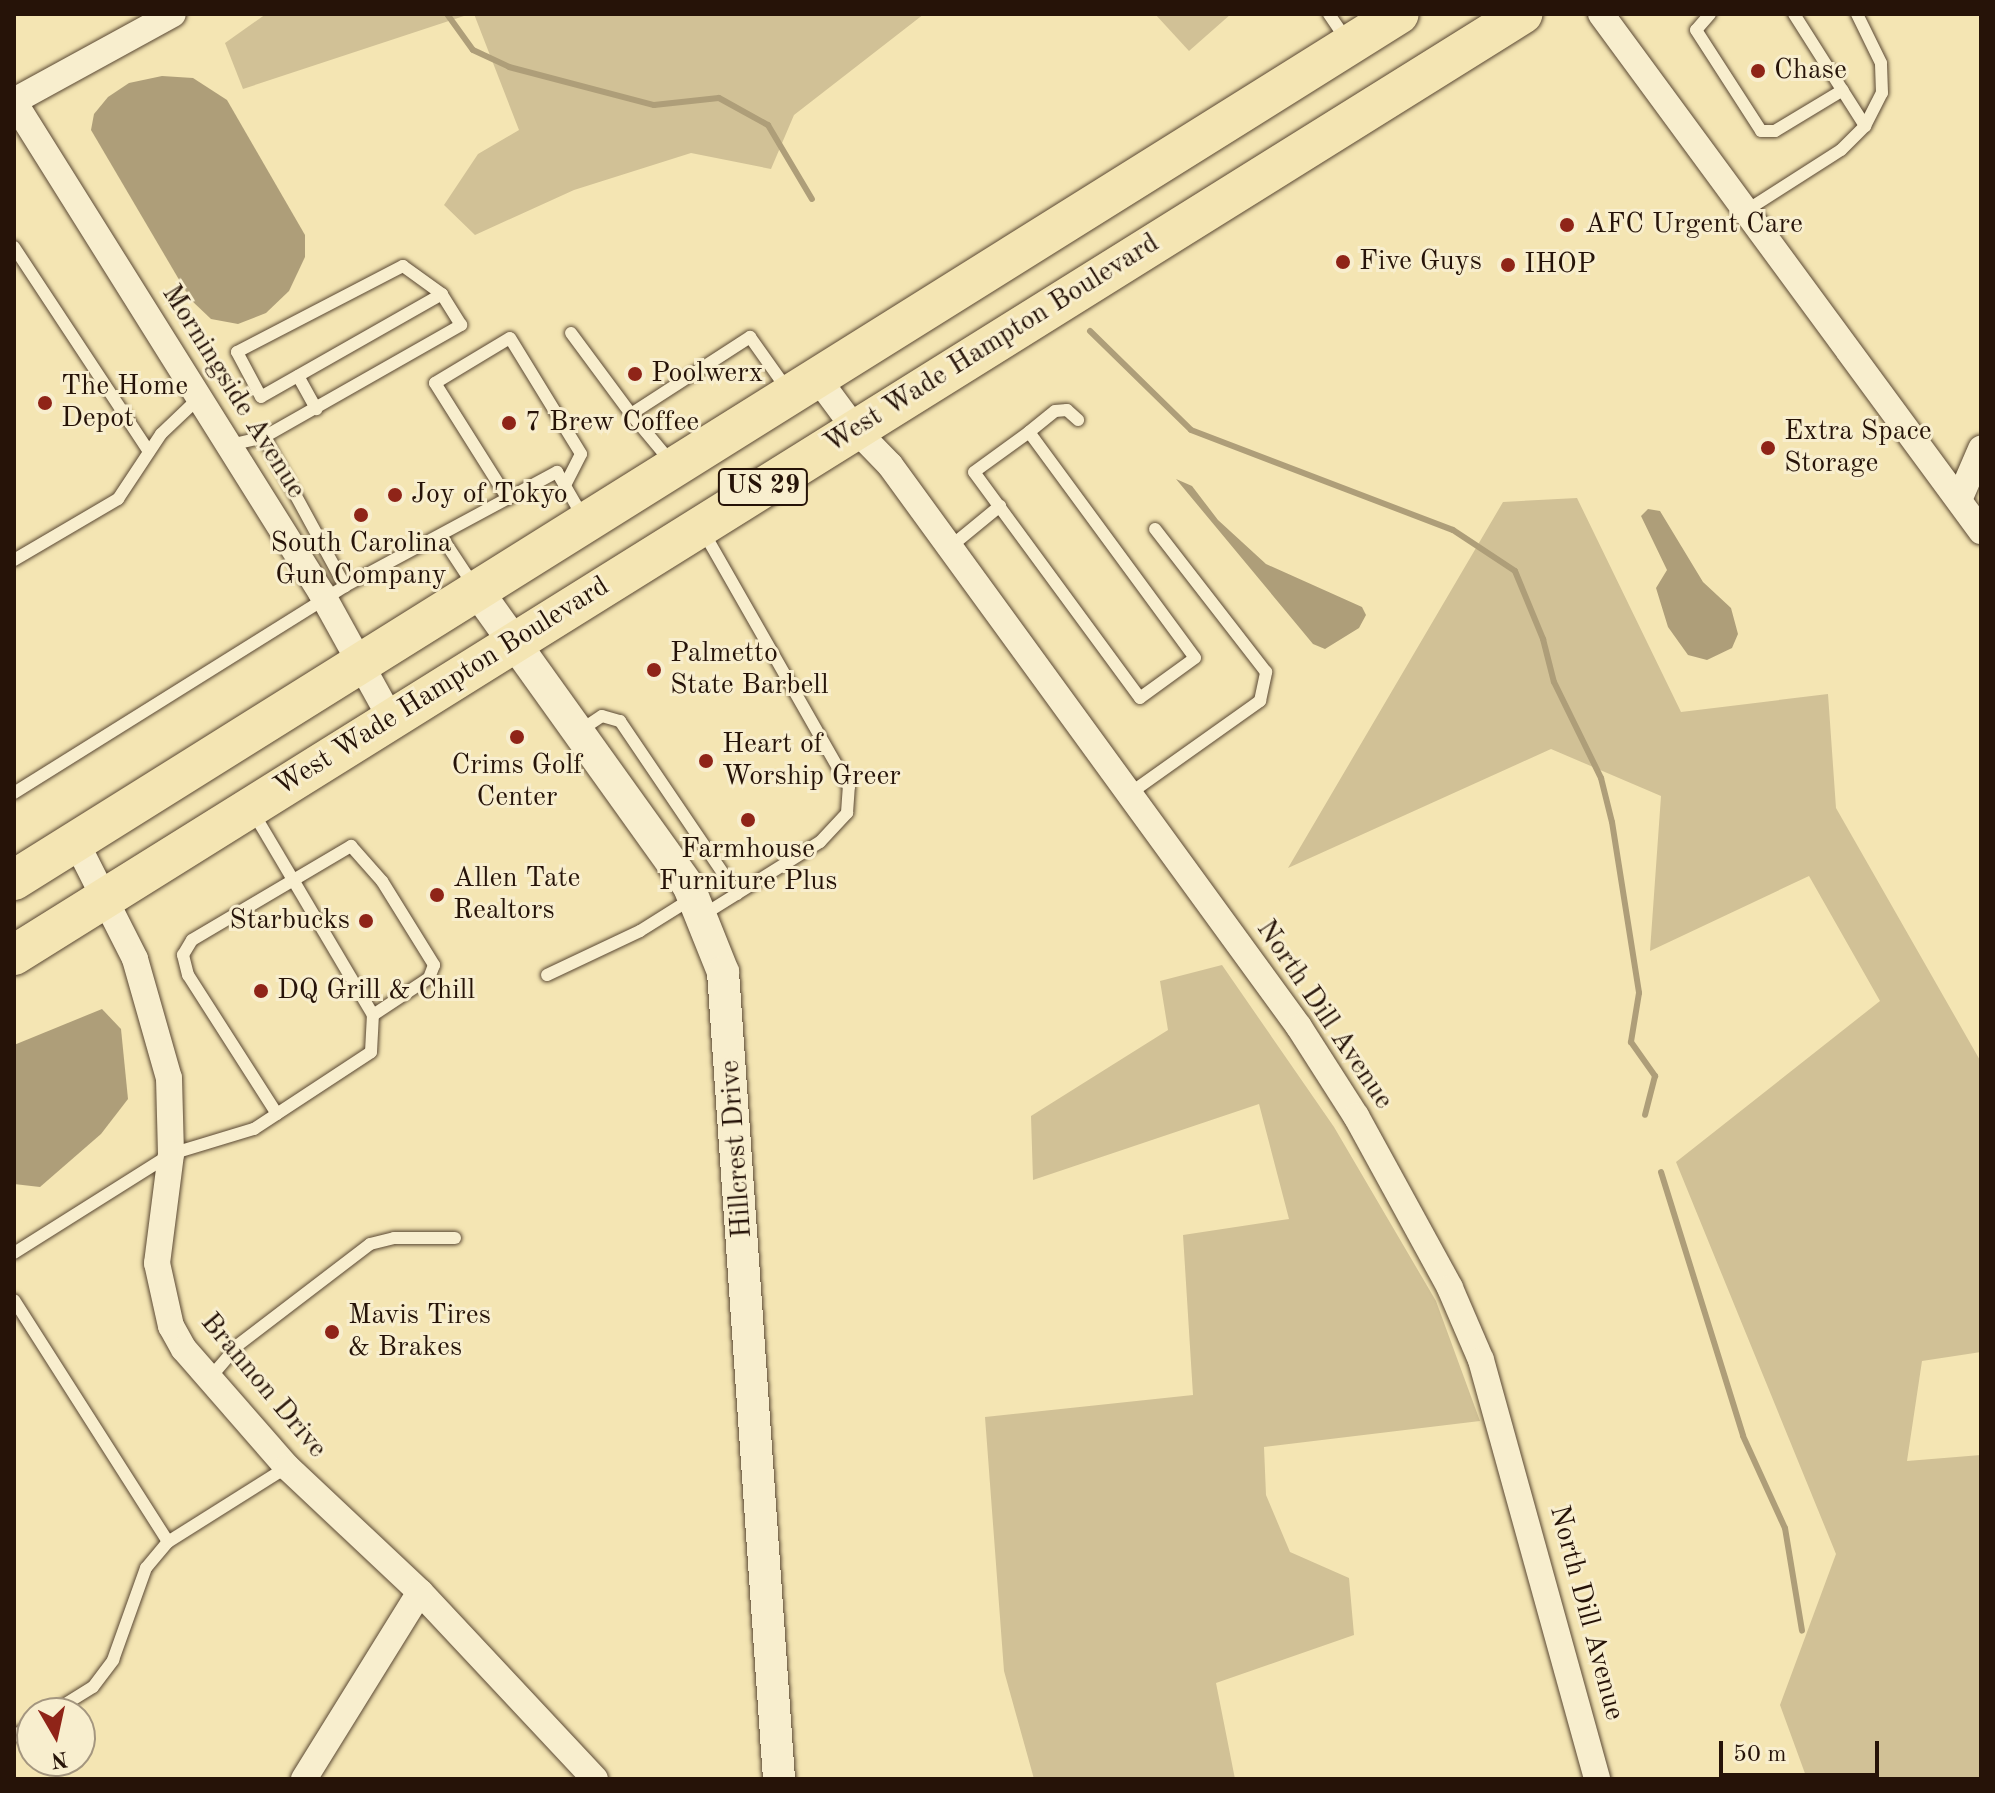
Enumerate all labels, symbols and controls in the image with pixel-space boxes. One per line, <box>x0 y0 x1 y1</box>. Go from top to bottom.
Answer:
place label: Chase <box>1774 54 1847 88</box>
marker: Chase <box>1749 62 1767 80</box>
place label: AFC Urgent Care <box>1585 208 1803 242</box>
marker: AFC Urgent Care <box>1556 214 1578 236</box>
street label: West Wade Hampton Boulevard <box>818 227 1166 461</box>
place label: Five Guys <box>1359 245 1482 279</box>
place label: IHOP <box>1524 248 1596 282</box>
marker: Five Guys <box>1334 253 1352 271</box>
marker: IHOP <box>1499 256 1517 274</box>
street label: Morningside Avenue <box>154 279 312 505</box>
place label: Poolwerx <box>651 357 763 391</box>
marker: Poolwerx <box>626 365 644 383</box>
place label: The Home Depot <box>61 370 188 436</box>
marker: The Home Depot <box>36 394 54 412</box>
place label: 7 Brew Coffee <box>525 406 699 440</box>
marker: 7 Brew Coffee <box>500 414 518 432</box>
place label: Extra Space Storage <box>1784 415 1932 481</box>
marker: Extra Space Storage <box>1759 439 1777 457</box>
road number: US 29 <box>717 465 809 509</box>
place label: Joy of Tokyo <box>411 478 568 512</box>
marker: Joy of Tokyo <box>386 486 404 504</box>
marker: South Carolina Gun Company <box>352 506 370 524</box>
place label: South Carolina Gun Company <box>270 527 452 593</box>
street label: West Wade Hampton Boulevard <box>268 570 616 804</box>
place label: Palmetto State Barbell <box>670 637 828 703</box>
marker: Palmetto State Barbell <box>645 661 663 679</box>
marker: Crims Golf Center <box>508 728 526 746</box>
place label: Heart of Worship Greer <box>722 728 901 794</box>
place label: Crims Golf Center <box>452 749 582 815</box>
marker: Heart of Worship Greer <box>697 752 715 770</box>
marker: Farmhouse Furniture Plus <box>739 811 757 829</box>
place label: Farmhouse Furniture Plus <box>659 833 837 899</box>
place label: Allen Tate Realtors <box>453 862 580 928</box>
marker: Allen Tate Realtors <box>428 886 446 904</box>
place label: Starbucks <box>229 904 350 938</box>
marker: Starbucks <box>357 912 375 930</box>
street label: North Dill Avenue <box>1248 914 1400 1116</box>
place label: DQ Grill & Chill <box>277 974 475 1008</box>
marker: DQ Grill & Chill <box>252 982 270 1000</box>
street label: Hillcrest Drive <box>714 1059 760 1239</box>
place label: Mavis Tires & Brakes <box>348 1299 491 1365</box>
street label: Brannon Drive <box>193 1307 333 1465</box>
marker: Mavis Tires & Brakes <box>323 1323 341 1341</box>
street label: North Dill Avenue <box>1541 1502 1631 1724</box>
north arrow <box>16 1697 96 1777</box>
scale bar <box>1723 1725 1883 1775</box>
text: 50 m <box>1733 1743 1787 1767</box>
text: N <box>49 1747 69 1771</box>

